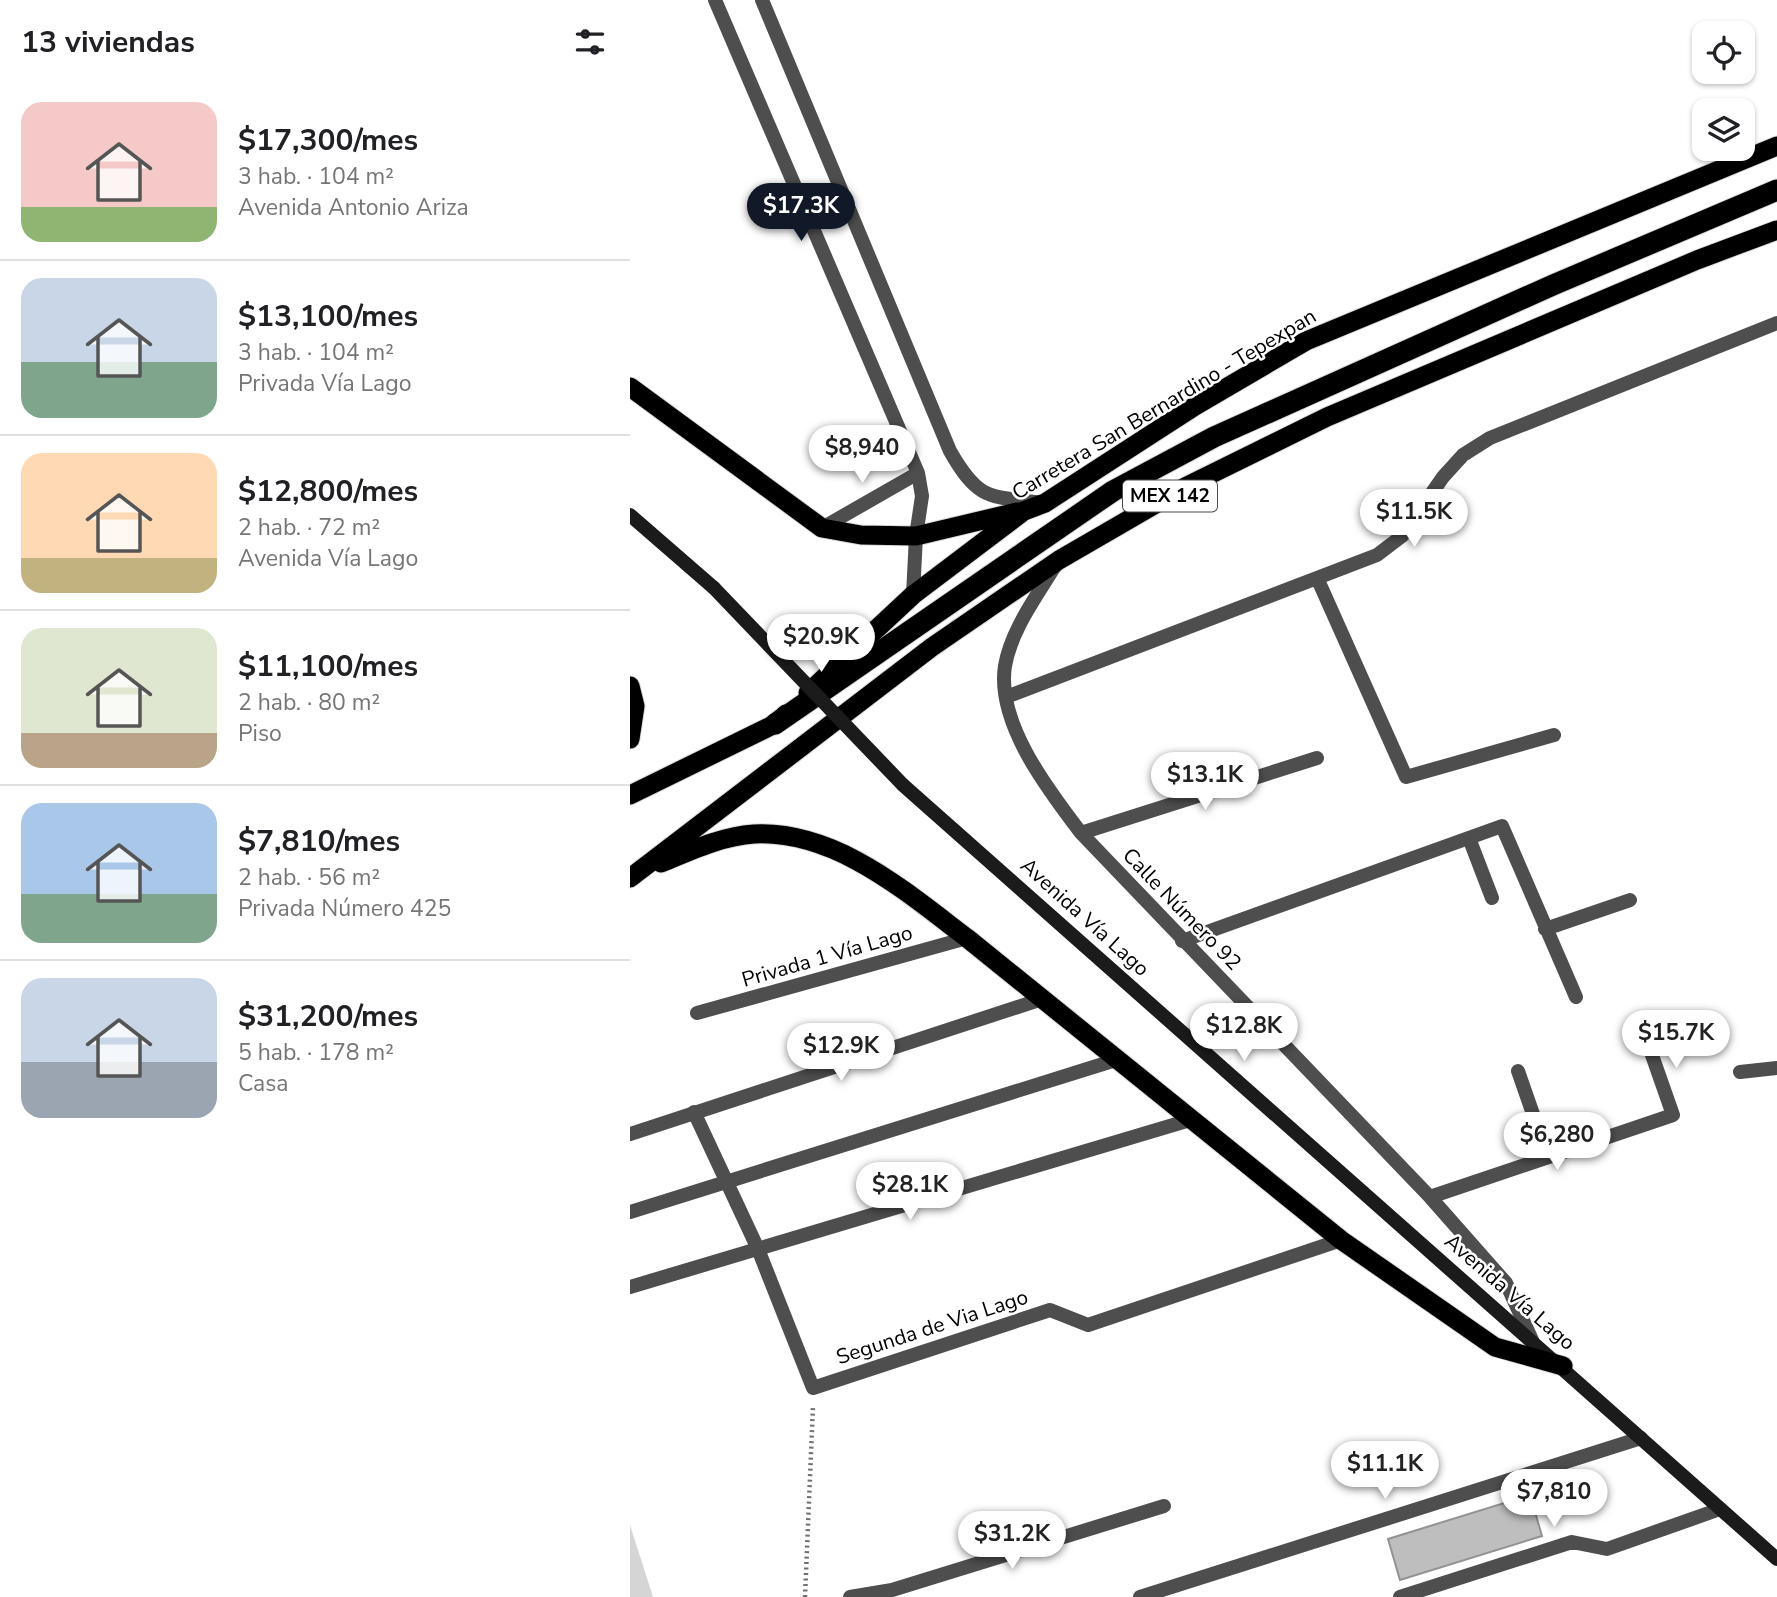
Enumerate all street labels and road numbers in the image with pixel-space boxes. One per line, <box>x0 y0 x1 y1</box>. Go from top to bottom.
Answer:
street label: Carretera San Bernardino - Tepexpan <box>1007 302 1321 506</box>
road number: MEX 142 <box>1123 481 1217 512</box>
street label: Calle Número 92 <box>1116 842 1248 976</box>
street label: Avenida Vía Lago <box>1014 852 1156 982</box>
street label: Privada 1 Vía Lago <box>738 918 916 994</box>
street label: Avenida Vía Lago <box>1439 1227 1581 1357</box>
street label: Segunda de Via Lago <box>833 1283 1031 1371</box>

